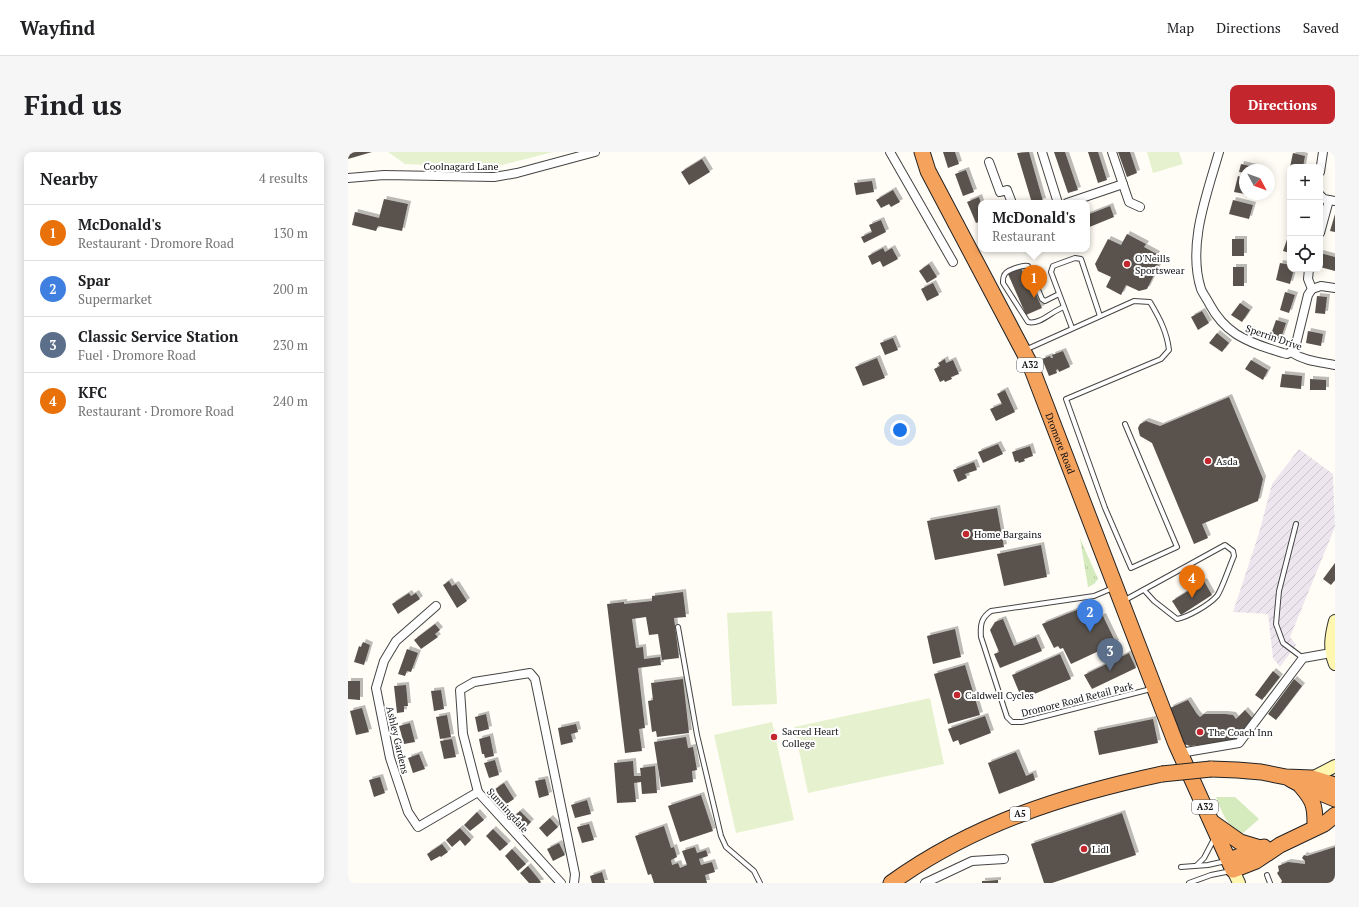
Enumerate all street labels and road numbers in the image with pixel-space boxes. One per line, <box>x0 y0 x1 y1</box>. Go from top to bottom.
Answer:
street label: Coolnagard Lane <box>424 160 498 173</box>
street label: Sperrin Drive <box>1244 322 1304 353</box>
road number: A32 <box>1017 358 1043 372</box>
street label: Dromore Road <box>1042 411 1078 476</box>
street label: Dromore Road Retail Park <box>1020 679 1135 720</box>
street label: Ashley Gardens <box>383 705 412 775</box>
street label: Sunningdale <box>484 785 531 835</box>
road number: A32 <box>1192 800 1218 814</box>
road number: A5 <box>1010 807 1030 821</box>

